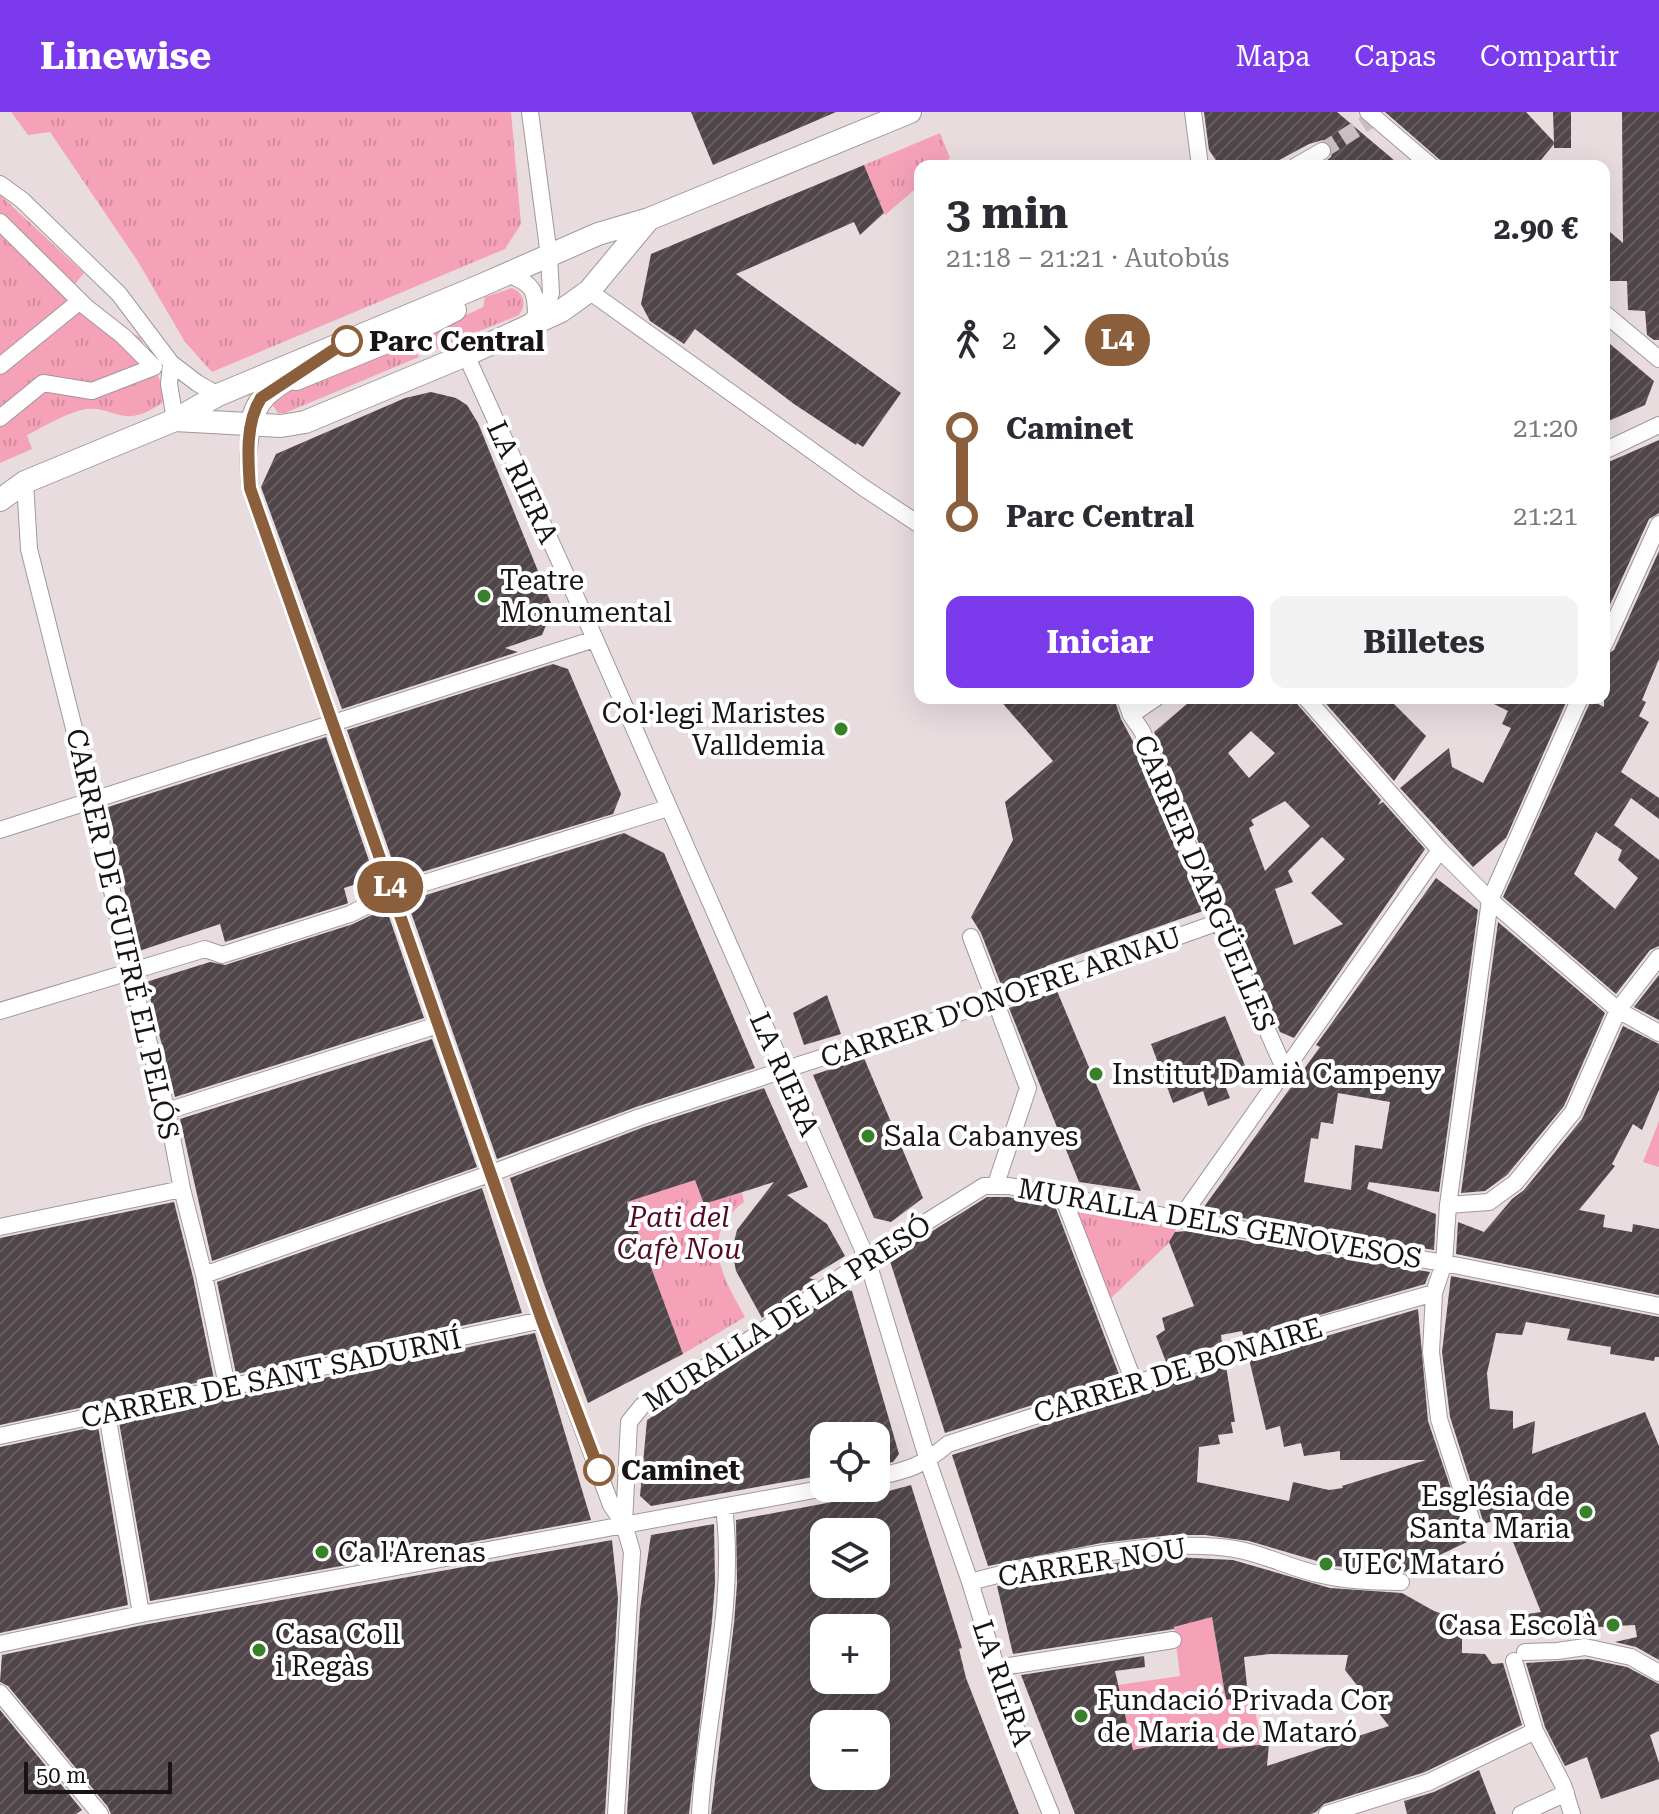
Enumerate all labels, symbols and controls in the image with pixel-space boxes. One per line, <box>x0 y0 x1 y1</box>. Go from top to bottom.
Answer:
text: Linewise <box>40 34 211 78</box>
text: Mapa <box>1235 40 1310 73</box>
text: Capas <box>1354 40 1436 73</box>
text: Compartir <box>1480 40 1619 73</box>
text: 3 min <box>946 187 1068 239</box>
text: 2.90 € <box>1494 211 1578 246</box>
text: 21:18 – 21:21 · Autobús <box>946 243 1229 273</box>
icon: walk <box>946 318 990 362</box>
icon: forward <box>1029 318 1073 362</box>
text: L4 <box>1101 323 1134 356</box>
place label: Parc Central <box>369 325 544 358</box>
text: 2 <box>1002 325 1017 355</box>
marker: Parc Central <box>332 326 362 356</box>
text: Caminet <box>1006 411 1134 446</box>
text: 21:20 <box>1513 413 1578 443</box>
street label: LA RIERA <box>480 416 565 549</box>
text: Parc Central <box>1006 499 1194 534</box>
text: 21:21 <box>1513 501 1578 531</box>
place label: Teatre Monumental <box>500 564 672 629</box>
marker: Teatre Monumental <box>475 587 493 605</box>
button: Iniciar <box>946 596 1254 688</box>
button: Billetes <box>1270 596 1578 688</box>
place label: Col·legi Maristes Valldemia <box>602 697 825 762</box>
marker: Col·legi Maristes Valldemia <box>832 720 850 738</box>
street label: CARRER DE GUIFRÉ EL PELÓS <box>59 725 187 1143</box>
street label: CARRER D'ARGÜELLES <box>1127 730 1283 1036</box>
line badge: L4 <box>354 861 426 913</box>
text: L4 <box>373 870 407 903</box>
street label: CARRER D'ONOFRE ARNAU <box>816 920 1186 1075</box>
street label: LA RIERA <box>743 1007 827 1141</box>
place label: Institut Damià Campeny <box>1112 1058 1441 1091</box>
marker: Institut Damià Campeny <box>1087 1065 1105 1083</box>
place label: Sala Cabanyes <box>884 1120 1078 1153</box>
marker: Sala Cabanyes <box>859 1127 877 1145</box>
street label: MURALLA DELS GENOVESOS <box>1015 1172 1424 1275</box>
park label: Pati del Cafè Nou <box>617 1201 741 1266</box>
street label: MURALLA DE LA PRESÓ <box>637 1207 937 1419</box>
street label: CARRER DE BONAIRE <box>1030 1311 1327 1430</box>
street label: CARRER DE SANT SADURNÍ <box>78 1321 464 1435</box>
map controls <box>810 1422 890 1790</box>
button: locate <box>810 1422 890 1502</box>
place label: Caminet <box>621 1454 740 1487</box>
marker: Caminet <box>584 1455 614 1485</box>
place label: Església de Santa Maria <box>1409 1480 1570 1545</box>
marker: Església de Santa Maria <box>1577 1503 1595 1521</box>
button: layers <box>810 1518 890 1598</box>
street label: CARRER NOU <box>996 1531 1189 1594</box>
place label: Ca l'Arenas <box>338 1536 486 1569</box>
marker: Ca l'Arenas <box>313 1543 331 1561</box>
place label: UEC Mataró <box>1342 1548 1505 1581</box>
marker: UEC Mataró <box>1317 1555 1335 1573</box>
place label: Casa Escolà <box>1438 1609 1597 1642</box>
button: + <box>810 1614 890 1694</box>
street label: LA RIERA <box>966 1616 1040 1751</box>
marker: Casa Escolà <box>1604 1616 1622 1634</box>
place label: Casa Coll i Regàs <box>275 1618 401 1683</box>
marker: Casa Coll i Regàs <box>250 1641 268 1659</box>
place label: Fundació Privada Cor de Maria de Mataró <box>1097 1684 1389 1749</box>
marker: Fundació Privada Cor de Maria de Mataró <box>1072 1707 1090 1725</box>
button: − <box>810 1710 890 1790</box>
scale bar <box>24 1758 172 1794</box>
text: 50 m <box>36 1763 86 1788</box>

